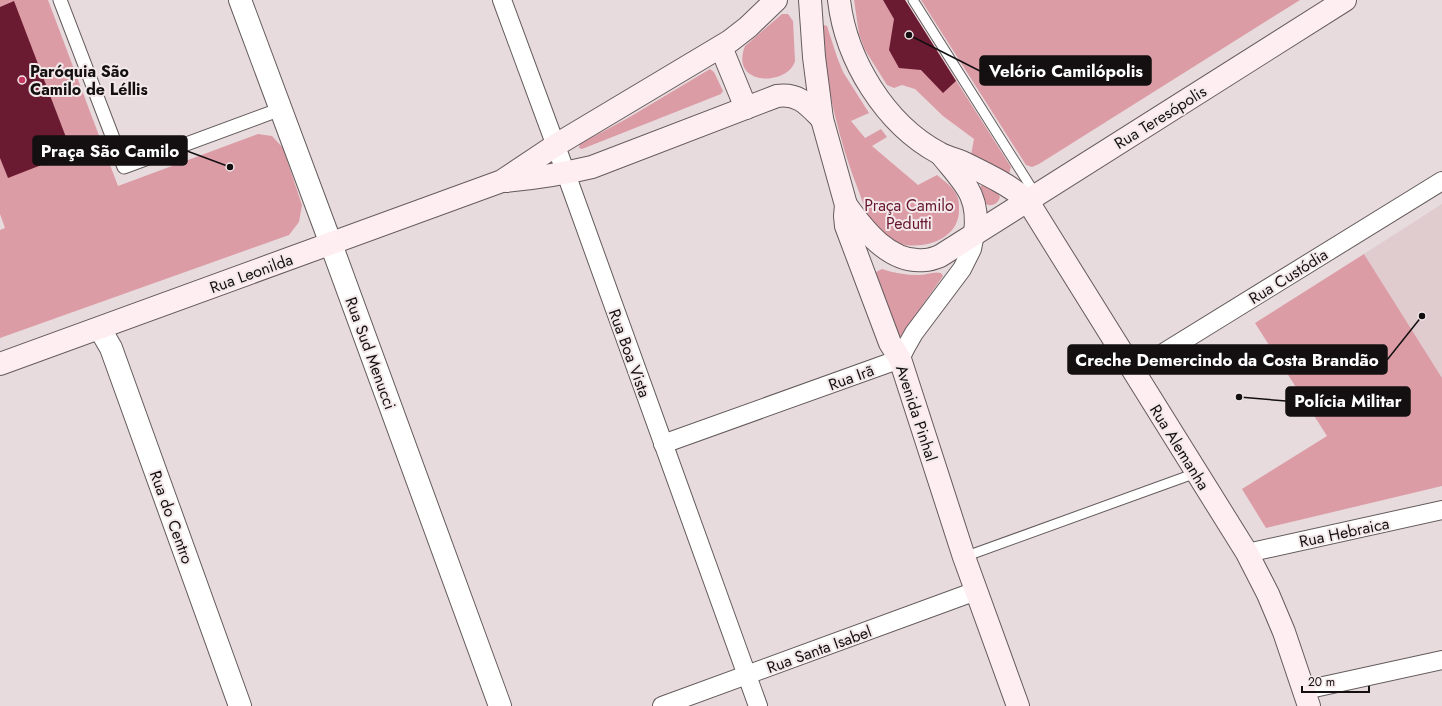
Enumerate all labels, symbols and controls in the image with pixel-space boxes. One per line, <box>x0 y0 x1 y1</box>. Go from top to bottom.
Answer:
callout: Velório Camilópolis <box>980 56 1151 85</box>
text: Velório Camilópolis <box>988 59 1143 83</box>
place label: Paróquia São Camilo de Léllis <box>30 60 148 101</box>
marker: Paróquia São Camilo de Léllis <box>17 75 27 85</box>
street label: Rua Teresópolis <box>1110 80 1211 155</box>
callout: Praça São Camilo <box>33 136 187 165</box>
text: Praça São Camilo <box>41 139 179 163</box>
park label: Praça Camilo Pedutti <box>864 194 954 235</box>
street label: Rua Custódia <box>1244 243 1332 310</box>
street label: Rua Leonilda <box>206 248 296 299</box>
street label: Rua Sud Menucci <box>339 294 402 413</box>
street label: Rua Boa Vista <box>603 306 656 401</box>
callout: Creche Demercindo da Costa Brandão <box>1068 345 1387 374</box>
text: Creche Demercindo da Costa Brandão <box>1075 348 1379 372</box>
street label: Rua Irã <box>825 359 877 396</box>
street label: Avenida Pinhal <box>890 362 943 464</box>
callout: Polícia Militar <box>1286 387 1410 416</box>
text: Polícia Militar <box>1294 389 1402 413</box>
street label: Rua Alemanha <box>1144 400 1215 494</box>
street label: Rua do Centro <box>144 467 199 567</box>
street label: Rua Hebraica <box>1297 512 1391 553</box>
street label: Rua Santa Isabel <box>763 620 875 679</box>
scale bar <box>1302 668 1369 694</box>
text: 20 m <box>1308 673 1335 691</box>

